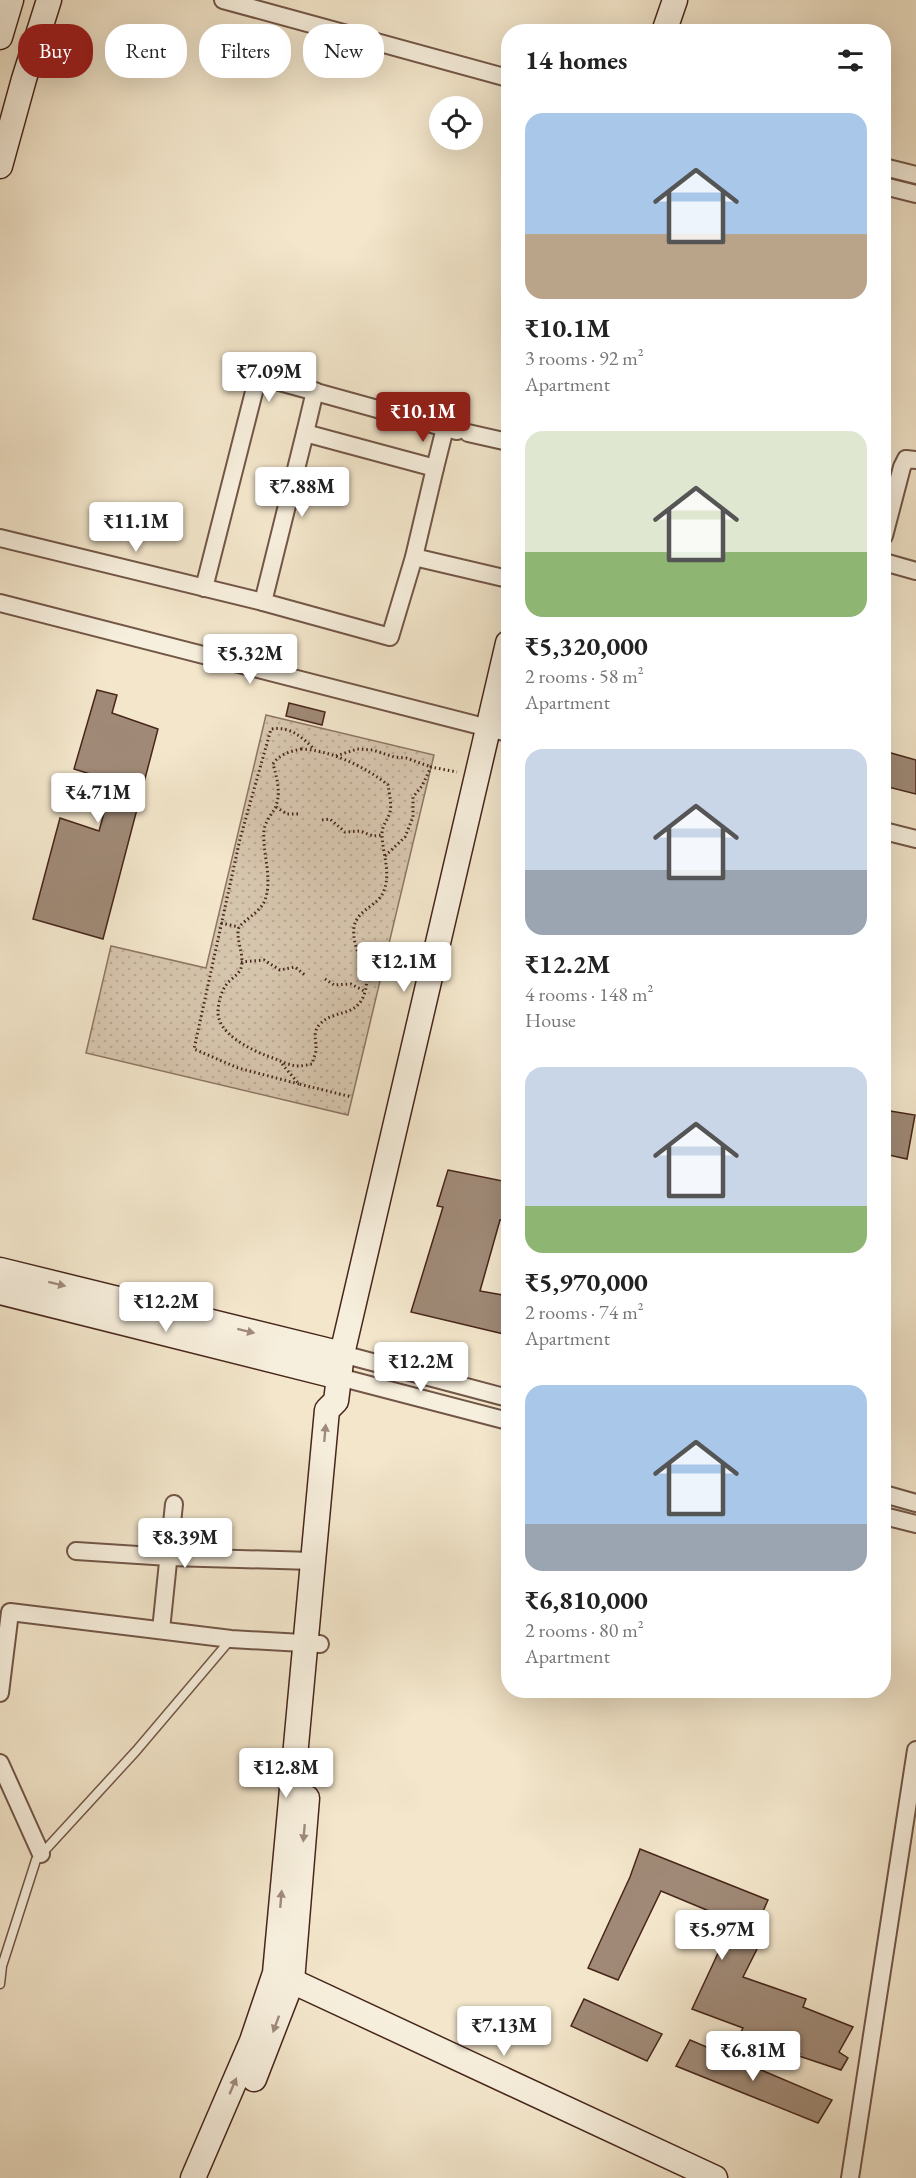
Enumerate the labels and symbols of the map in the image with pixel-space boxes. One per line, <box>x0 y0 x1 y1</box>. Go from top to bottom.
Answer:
pin: ₹7.09M <box>220 352 318 403</box>
pin: ₹10.1M <box>374 392 472 443</box>
pin: ₹7.88M <box>253 467 351 518</box>
pin: ₹11.1M <box>87 502 185 553</box>
pin: ₹5.32M <box>201 634 299 685</box>
pin: ₹4.71M <box>49 773 147 824</box>
pin: ₹12.1M <box>355 942 453 993</box>
one-way arrow <box>48 1280 66 1290</box>
pin: ₹12.2M <box>117 1282 215 1333</box>
one-way arrow <box>237 1326 255 1336</box>
pin: ₹12.2M <box>372 1342 470 1393</box>
one-way arrow <box>320 1423 330 1442</box>
pin: ₹8.39M <box>136 1518 234 1569</box>
pin: ₹12.8M <box>237 1748 335 1799</box>
one-way arrow <box>299 1823 309 1842</box>
one-way arrow <box>276 1889 286 1908</box>
pin: ₹5.97M <box>673 1910 771 1961</box>
pin: ₹7.13M <box>455 2006 553 2057</box>
one-way arrow <box>271 2015 281 2033</box>
pin: ₹6.81M <box>704 2031 802 2082</box>
one-way arrow <box>228 2076 238 2094</box>

